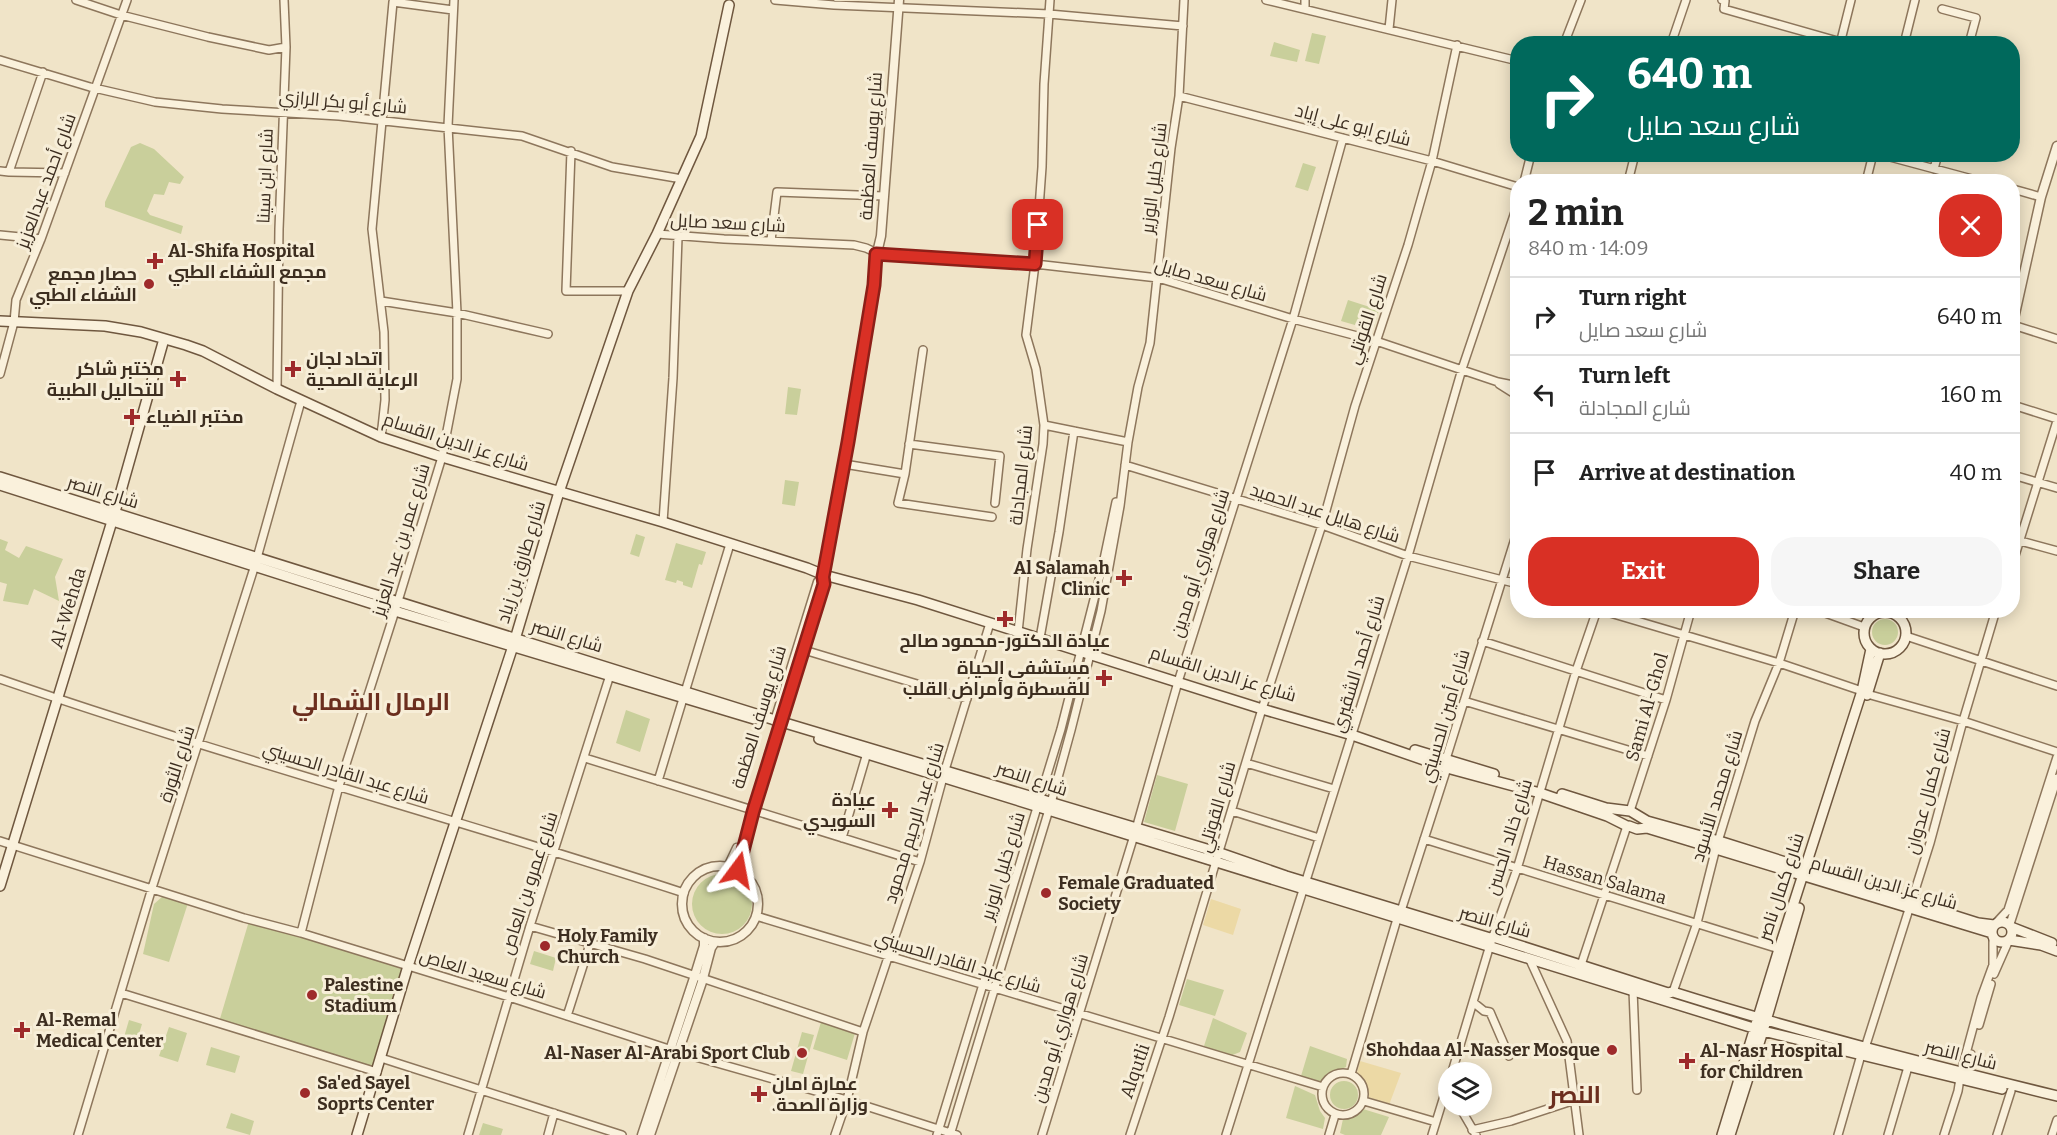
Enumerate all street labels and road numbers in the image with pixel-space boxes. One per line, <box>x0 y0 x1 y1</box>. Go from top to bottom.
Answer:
street label: شارع يوسف العظمة <box>855 71 888 221</box>
street label: شارع أبو بكر الرازي <box>278 85 408 122</box>
street label: شارع ابو على إياد <box>1292 99 1413 152</box>
street label: شارع أحمد عبدالعزيز <box>11 110 82 253</box>
street label: شارع خليل الوزير <box>1136 121 1173 236</box>
street label: شارع ابن سينا <box>252 128 279 224</box>
street label: شارع سعد صايل <box>670 209 786 238</box>
street label: شارع سعد صايل <box>1152 254 1270 307</box>
street label: شارع القوتلي <box>1342 271 1395 368</box>
street label: شارع عز الدين القسام <box>380 408 532 477</box>
street label: شارع المجادلة <box>1005 424 1038 526</box>
street label: شارع عمر بن عبد العزيز <box>367 461 436 620</box>
street label: شارع النصر <box>63 470 141 514</box>
street label: شارع هايل عبد الحميد <box>1247 478 1403 549</box>
street label: شارع هواري أبو مدين <box>1166 486 1237 641</box>
street label: شارع طارق بن زياد <box>492 498 551 626</box>
street label: Al-Wehda <box>45 565 91 651</box>
street label: شارع أحمد الشقيري <box>1327 593 1392 736</box>
street label: شارع النصر <box>527 614 605 658</box>
street label: شارع عز الدين القسام <box>1147 641 1299 708</box>
street label: شارع يوسف العظمة <box>727 643 792 791</box>
street label: شارع أمين الحسيني <box>1415 647 1477 786</box>
street label: Sami Al-Ghol <box>1621 650 1673 764</box>
street label: شارع الثورة <box>154 723 201 805</box>
street label: شارع كمال عدوان <box>1901 726 1956 857</box>
street label: شارع محمد الأسود <box>1686 727 1748 865</box>
street label: شارع عبد القادر الحسيني <box>259 737 432 812</box>
street label: شارع عبد الرحيم محمود <box>879 740 950 906</box>
street label: شارع النصر <box>992 757 1070 802</box>
street label: شارع القوتلي <box>1193 759 1243 856</box>
street label: شارع خالد الحسن <box>1481 776 1538 898</box>
street label: شارع عمرو بن العاص <box>496 809 563 958</box>
street label: شارع خليل الوزير <box>976 809 1031 924</box>
street label: شارع كمال ناصر <box>1753 830 1810 945</box>
street label: Hassan Salama <box>1541 851 1670 909</box>
street label: شارع عز الدين القسام <box>1808 851 1960 915</box>
street label: شارع النصر <box>1455 901 1533 944</box>
street label: شارع عبد القادر الحسيني <box>871 926 1044 1001</box>
street label: شارع سعيد العاص <box>417 944 549 1005</box>
street label: شارع هواري أبو مدين <box>1027 951 1096 1106</box>
street label: شارع النصر <box>1921 1035 1999 1076</box>
street label: Alqutli <box>1115 1041 1155 1101</box>

